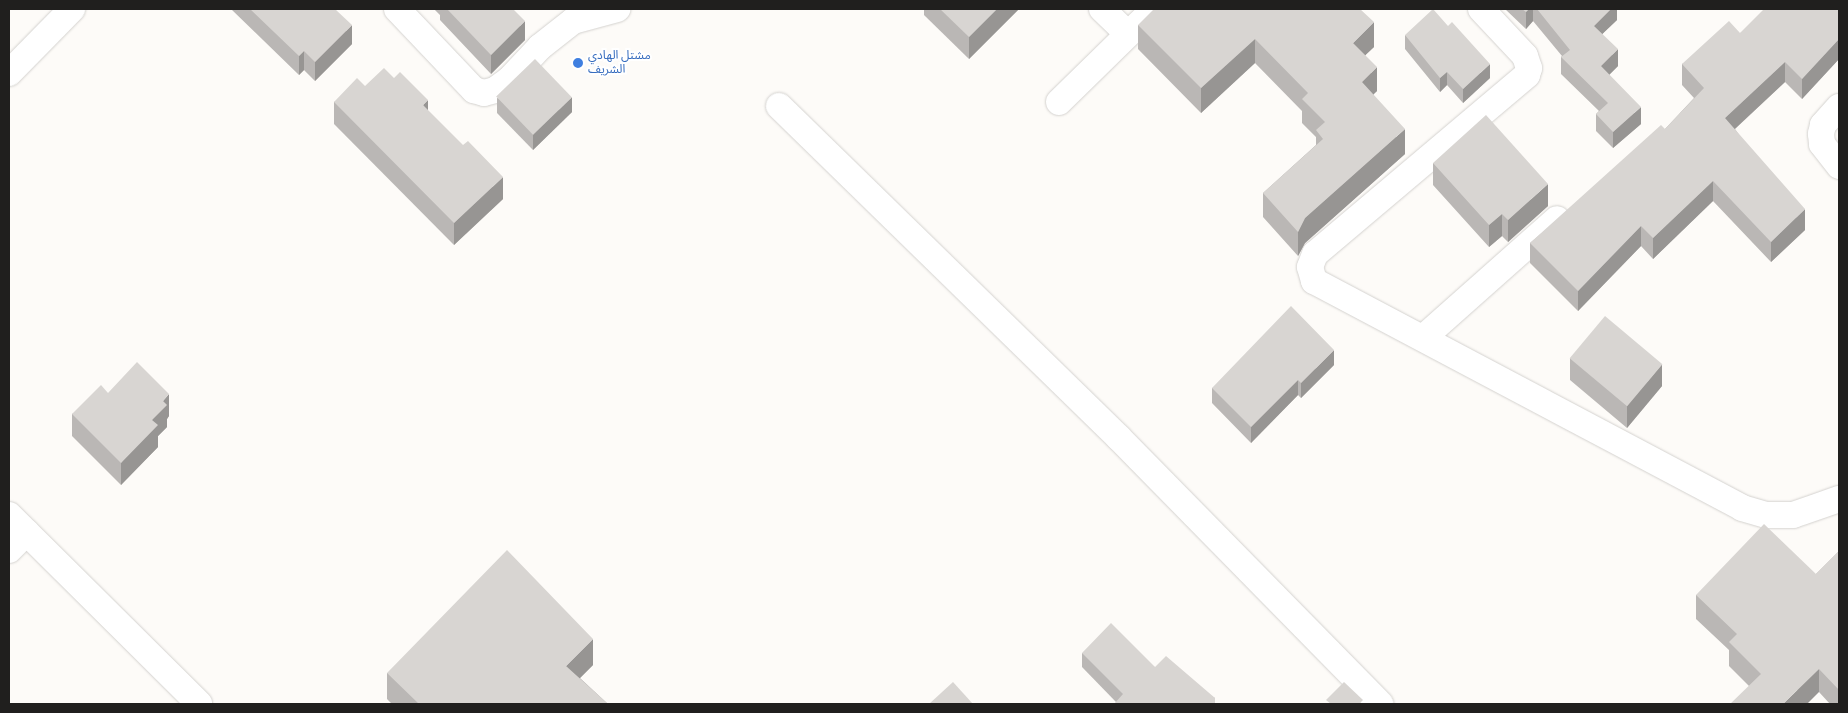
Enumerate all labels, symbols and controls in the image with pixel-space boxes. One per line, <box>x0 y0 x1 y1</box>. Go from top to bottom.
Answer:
place label: مشتل الهادي الشريف <box>588 49 651 77</box>
marker: مشتل الهادي الشريف <box>572 57 584 69</box>

